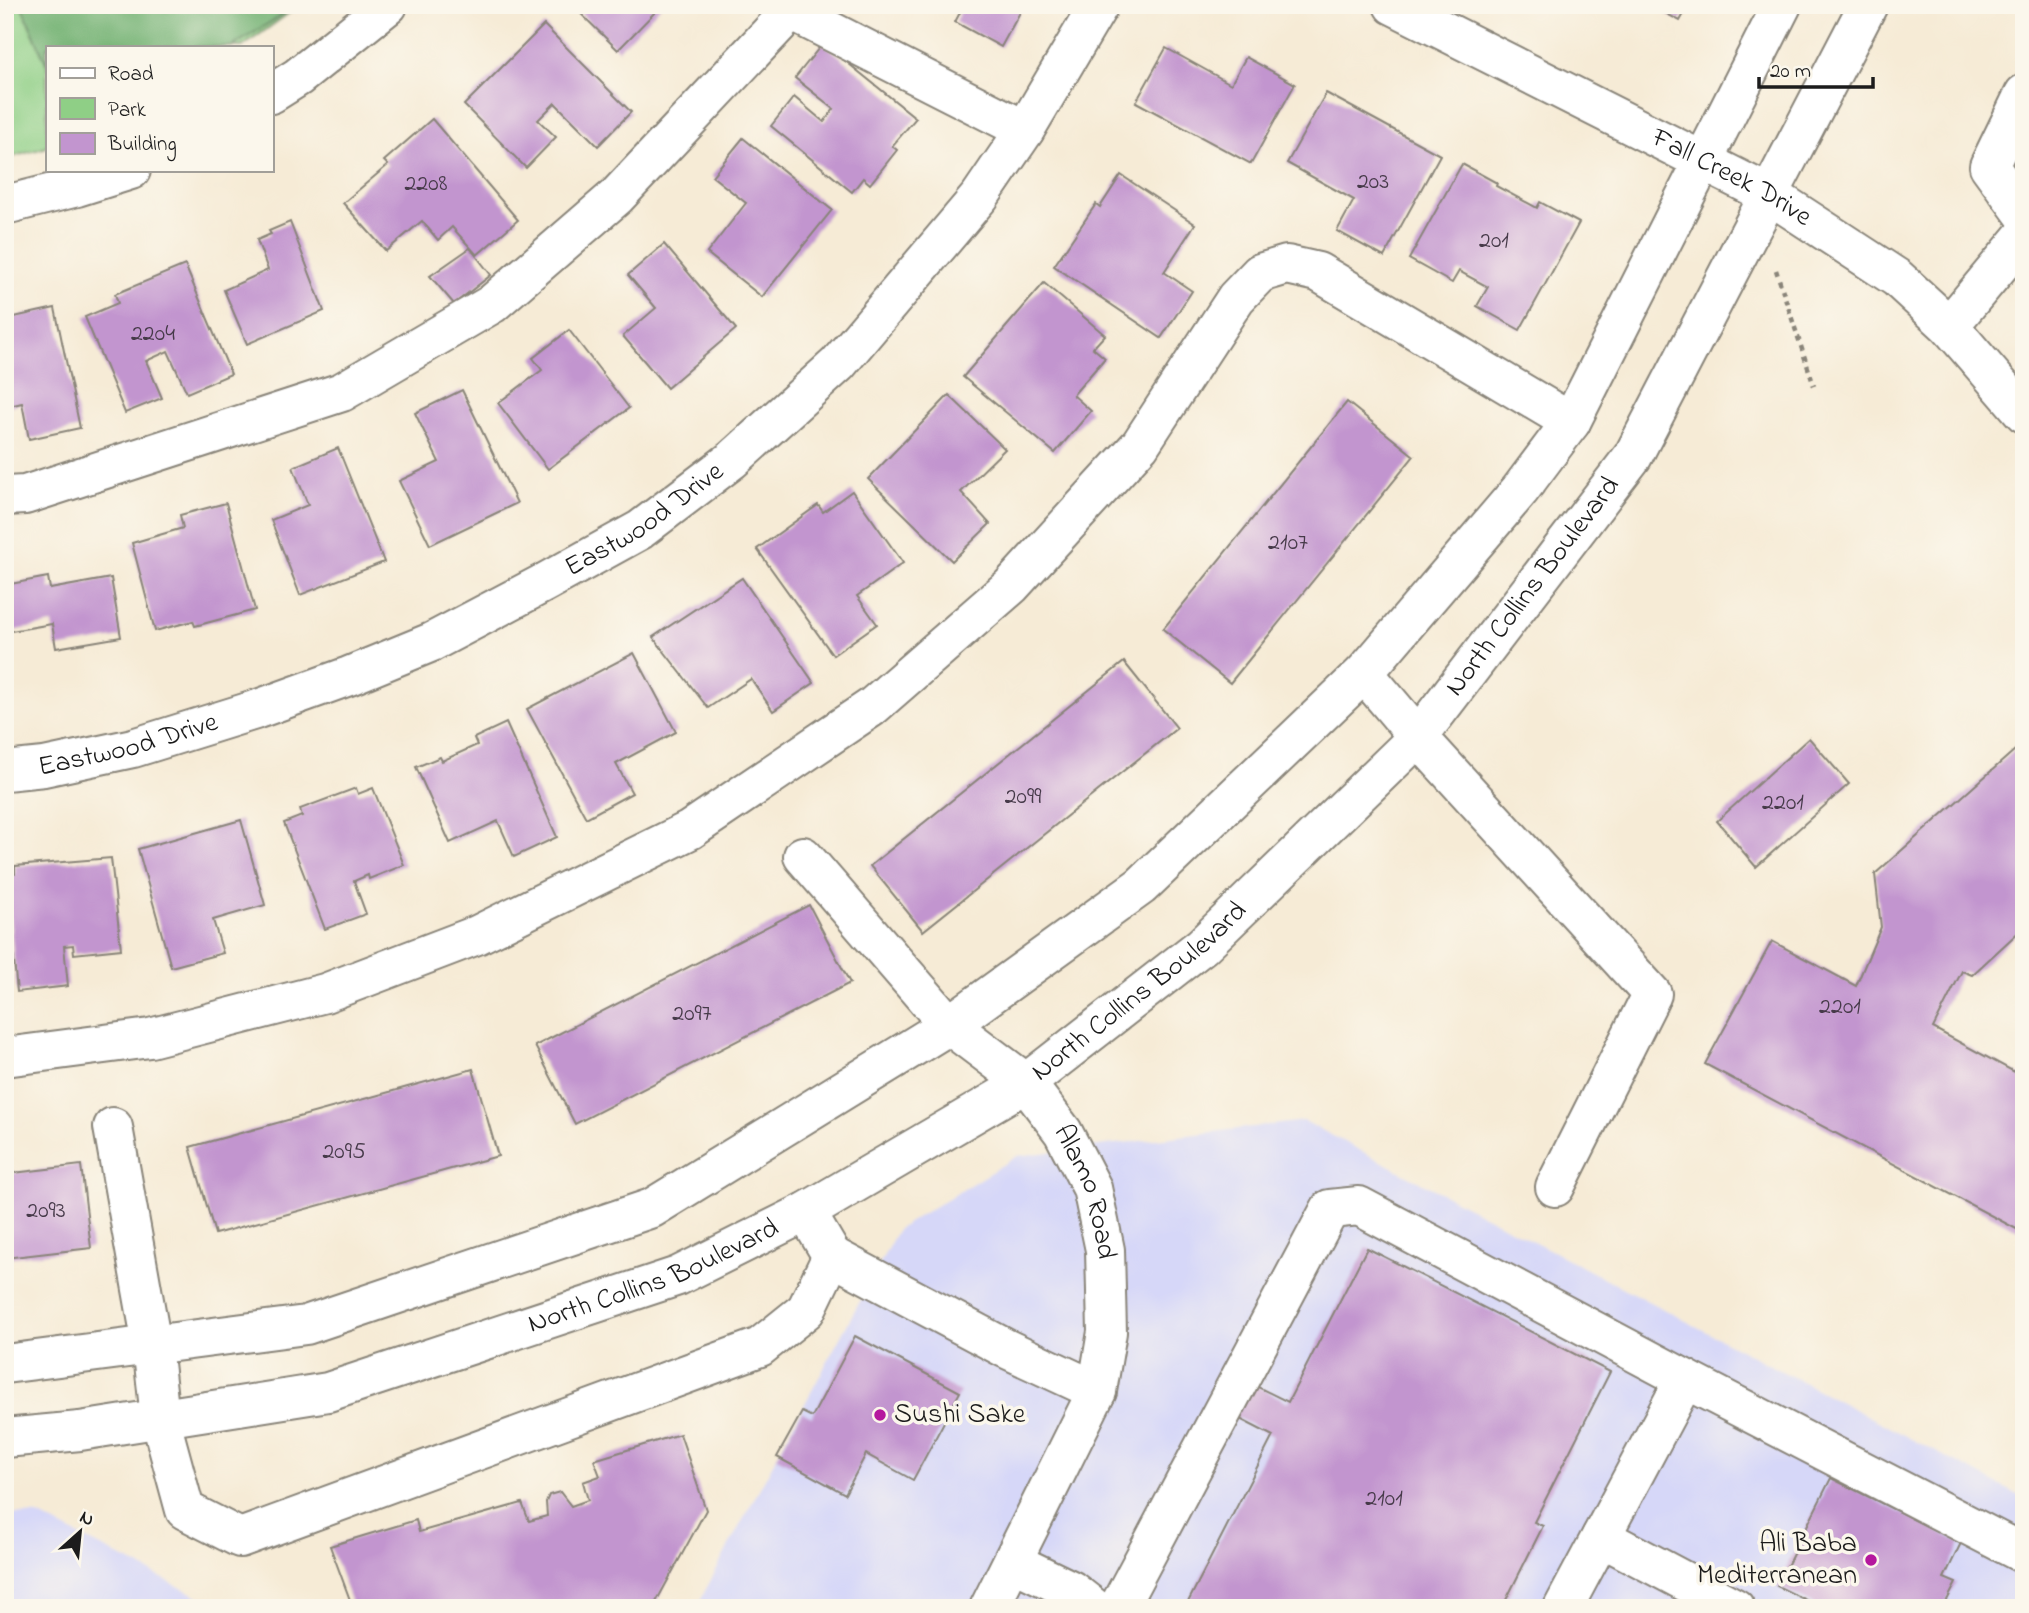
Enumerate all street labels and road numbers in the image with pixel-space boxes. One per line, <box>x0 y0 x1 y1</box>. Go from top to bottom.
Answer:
street label: Fall Creek Drive <box>1643 118 1820 238</box>
street label: Eastwood Drive <box>557 452 733 588</box>
street label: North Collins Boulevard <box>1435 468 1631 705</box>
street label: Eastwood Drive <box>35 702 223 788</box>
street label: North Collins Boulevard <box>1023 892 1257 1092</box>
street label: Alamo Road <box>1042 1117 1126 1260</box>
street label: North Collins Boulevard <box>523 1208 786 1345</box>

